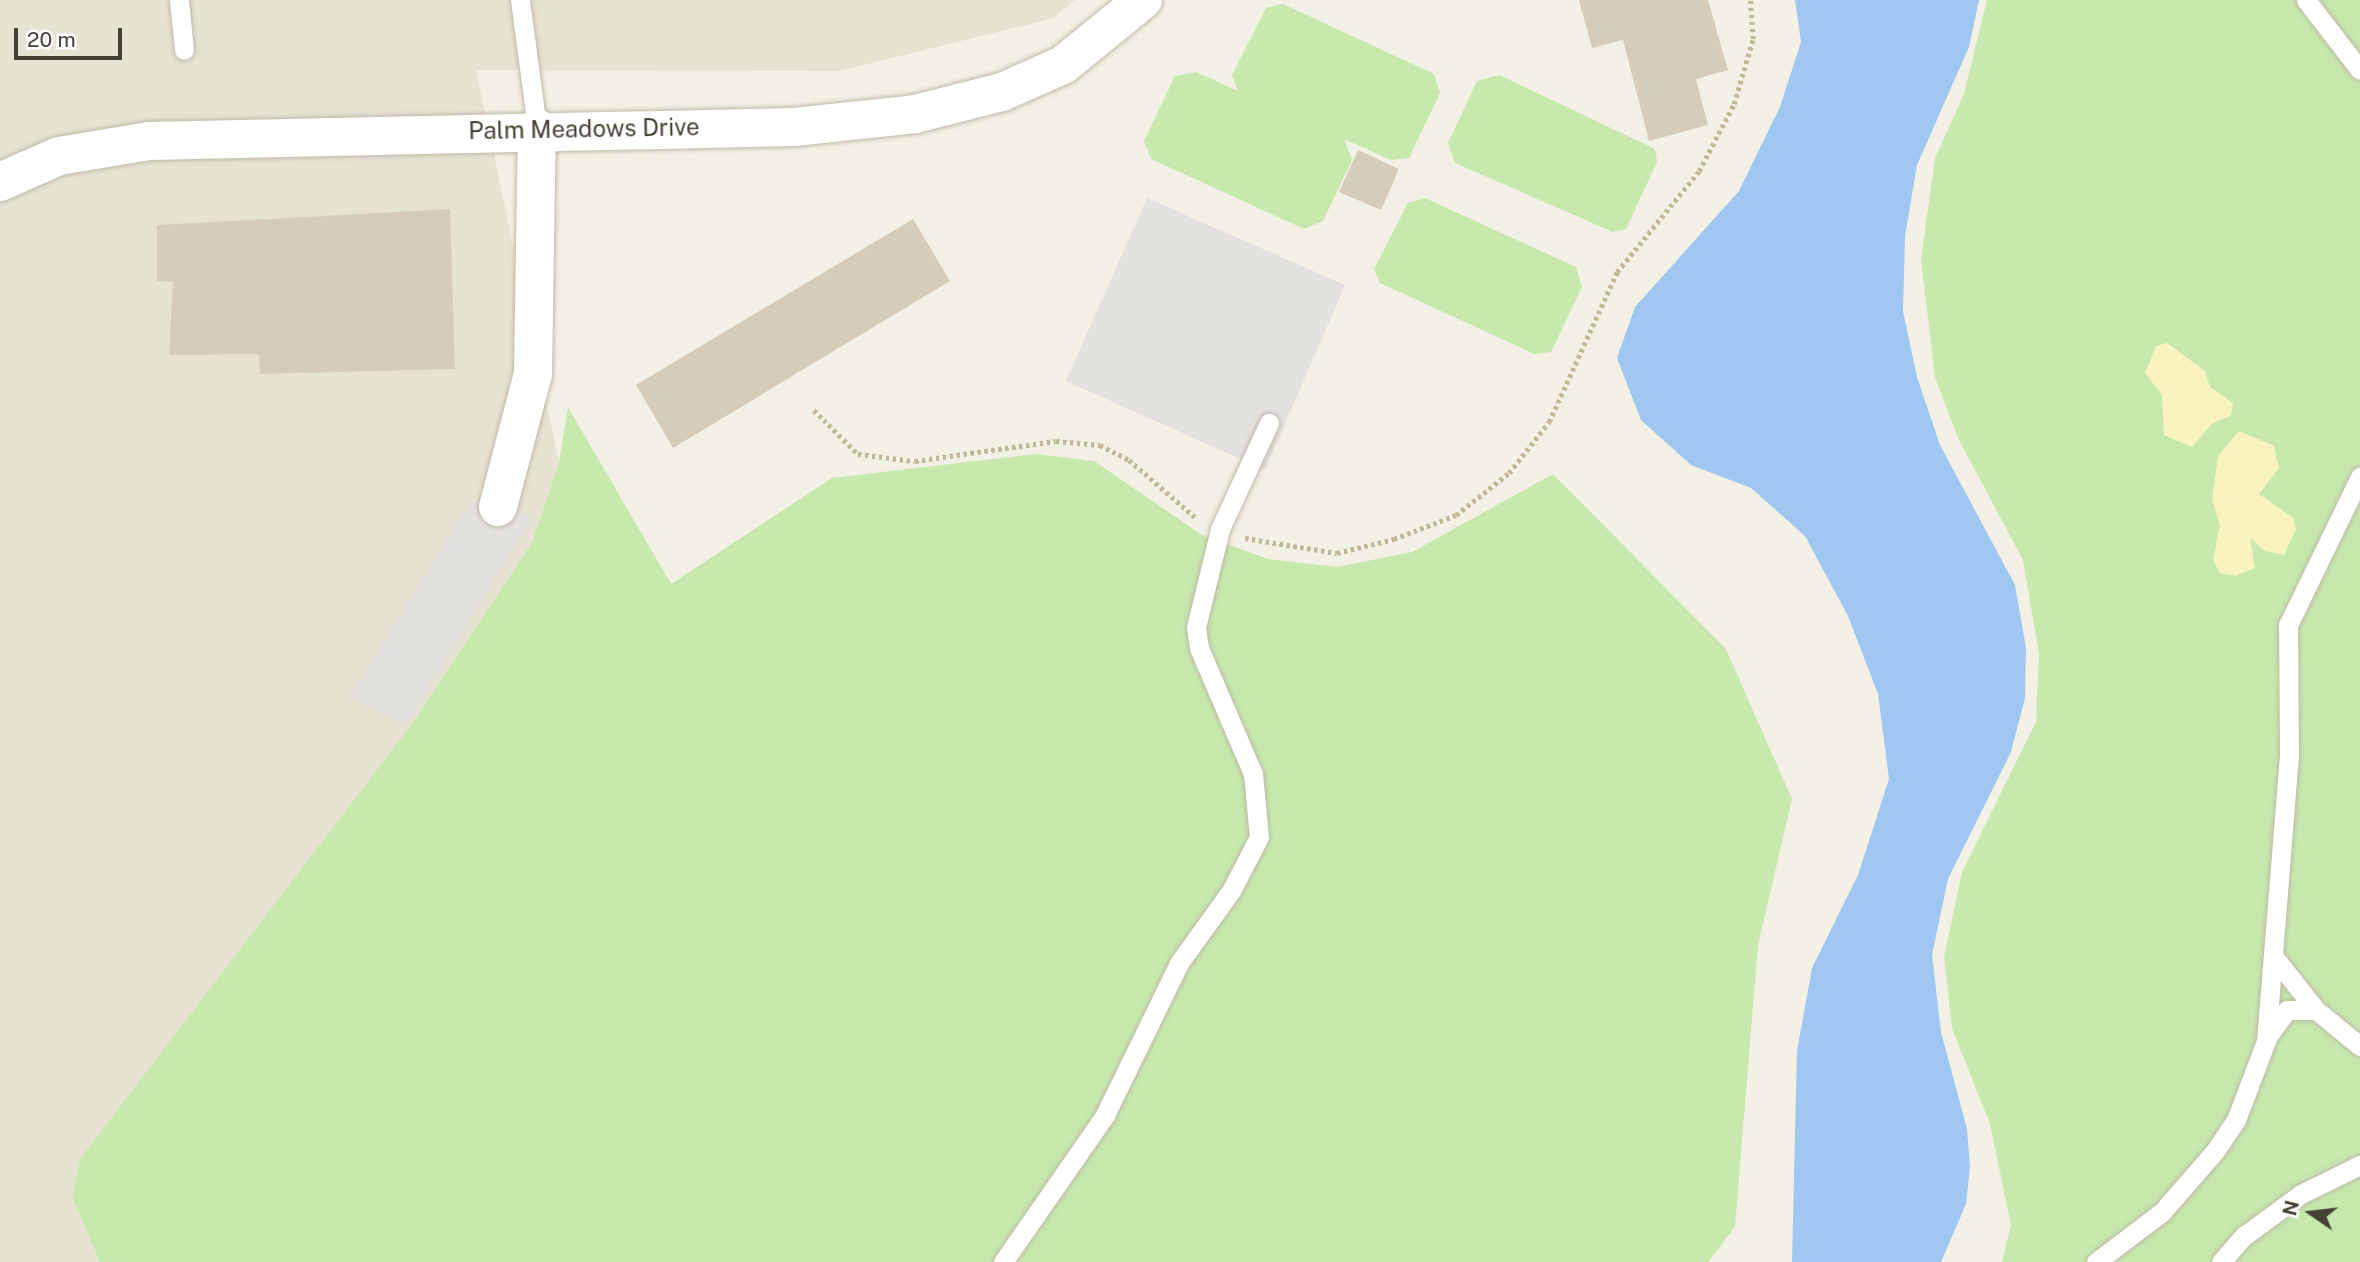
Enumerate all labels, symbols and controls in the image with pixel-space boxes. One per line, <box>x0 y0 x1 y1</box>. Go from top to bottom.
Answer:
scale bar <box>18 14 126 58</box>
text: 20 m <box>27 27 76 52</box>
street label: Palm Meadows Drive <box>468 113 700 145</box>
north arrow <box>2276 1178 2346 1248</box>
text: N <box>2278 1198 2303 1218</box>

